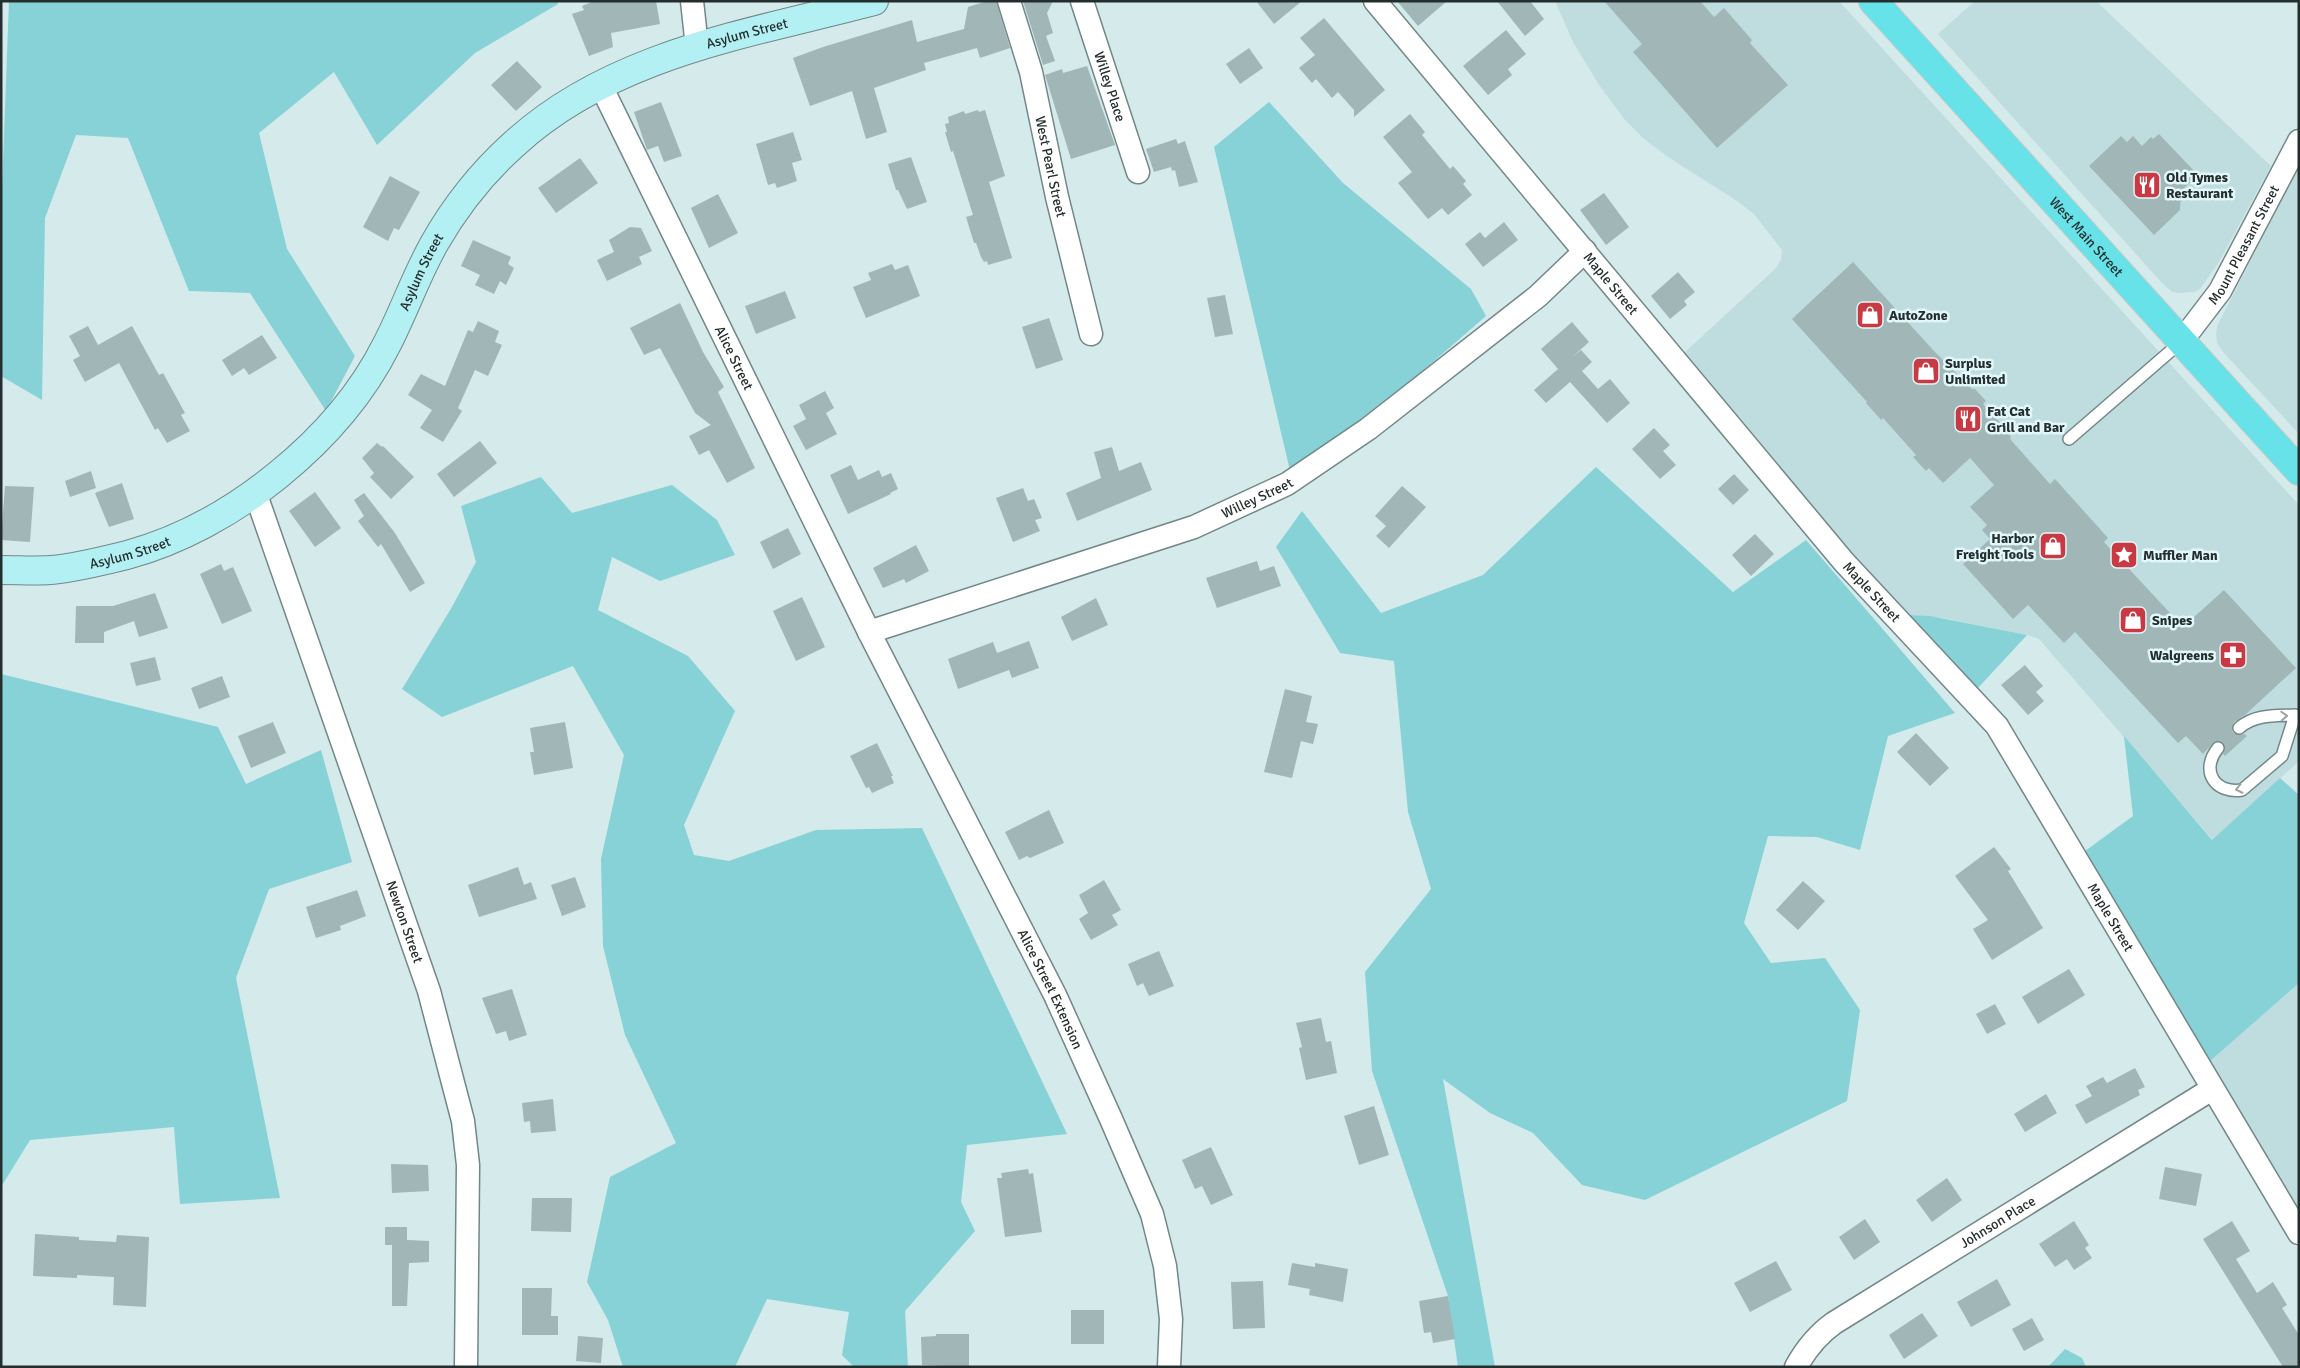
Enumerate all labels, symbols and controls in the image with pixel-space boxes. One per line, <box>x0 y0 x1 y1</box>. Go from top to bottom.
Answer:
street label: Asylum Street <box>704 14 789 52</box>
street label: Willey Place <box>1091 49 1129 124</box>
street label: West Pearl Street <box>1032 114 1070 219</box>
place label: Old Tymes Restaurant <box>2166 169 2234 202</box>
restaurant icon: Old Tymes Restaurant <box>2132 170 2162 200</box>
street label: Mount Pleasant Street <box>2204 182 2283 308</box>
street label: West Main Street <box>2046 193 2127 280</box>
street label: Asylum Street <box>395 230 447 313</box>
street label: Maple Street <box>1580 249 1642 318</box>
shop icon: AutoZone <box>1855 300 1885 330</box>
place label: AutoZone <box>1889 307 1948 324</box>
street label: Alice Street <box>711 323 757 393</box>
place label: Surplus Unlimited <box>1945 355 2006 388</box>
shop icon: Surplus Unlimited <box>1911 356 1941 386</box>
place label: Fat Cat Grill and Bar <box>1987 403 2065 436</box>
restaurant icon: Fat Cat Grill and Bar <box>1953 404 1983 434</box>
street label: Willey Street <box>1219 474 1296 522</box>
place label: Harbor Freight Tools <box>1956 530 2034 563</box>
shop icon: Harbor Freight Tools <box>2038 531 2068 561</box>
street label: Asylum Street <box>88 532 173 572</box>
place icon: Muffler Man <box>2109 540 2139 570</box>
place label: Muffler Man <box>2143 547 2218 564</box>
street label: Maple Street <box>1840 558 1904 626</box>
shop icon: Snipes <box>2118 605 2148 635</box>
place label: Snipes <box>2152 612 2192 629</box>
pharmacy icon: Walgreens <box>2218 640 2248 670</box>
place label: Walgreens <box>2150 647 2214 664</box>
one-way arrow <box>2281 710 2289 721</box>
one-way arrow <box>2234 784 2243 794</box>
street label: Newton Street <box>383 878 427 965</box>
street label: Maple Street <box>2084 880 2138 954</box>
street label: Alice Street Extension <box>1014 926 1087 1052</box>
street label: Johnson Place <box>1957 1192 2038 1252</box>

